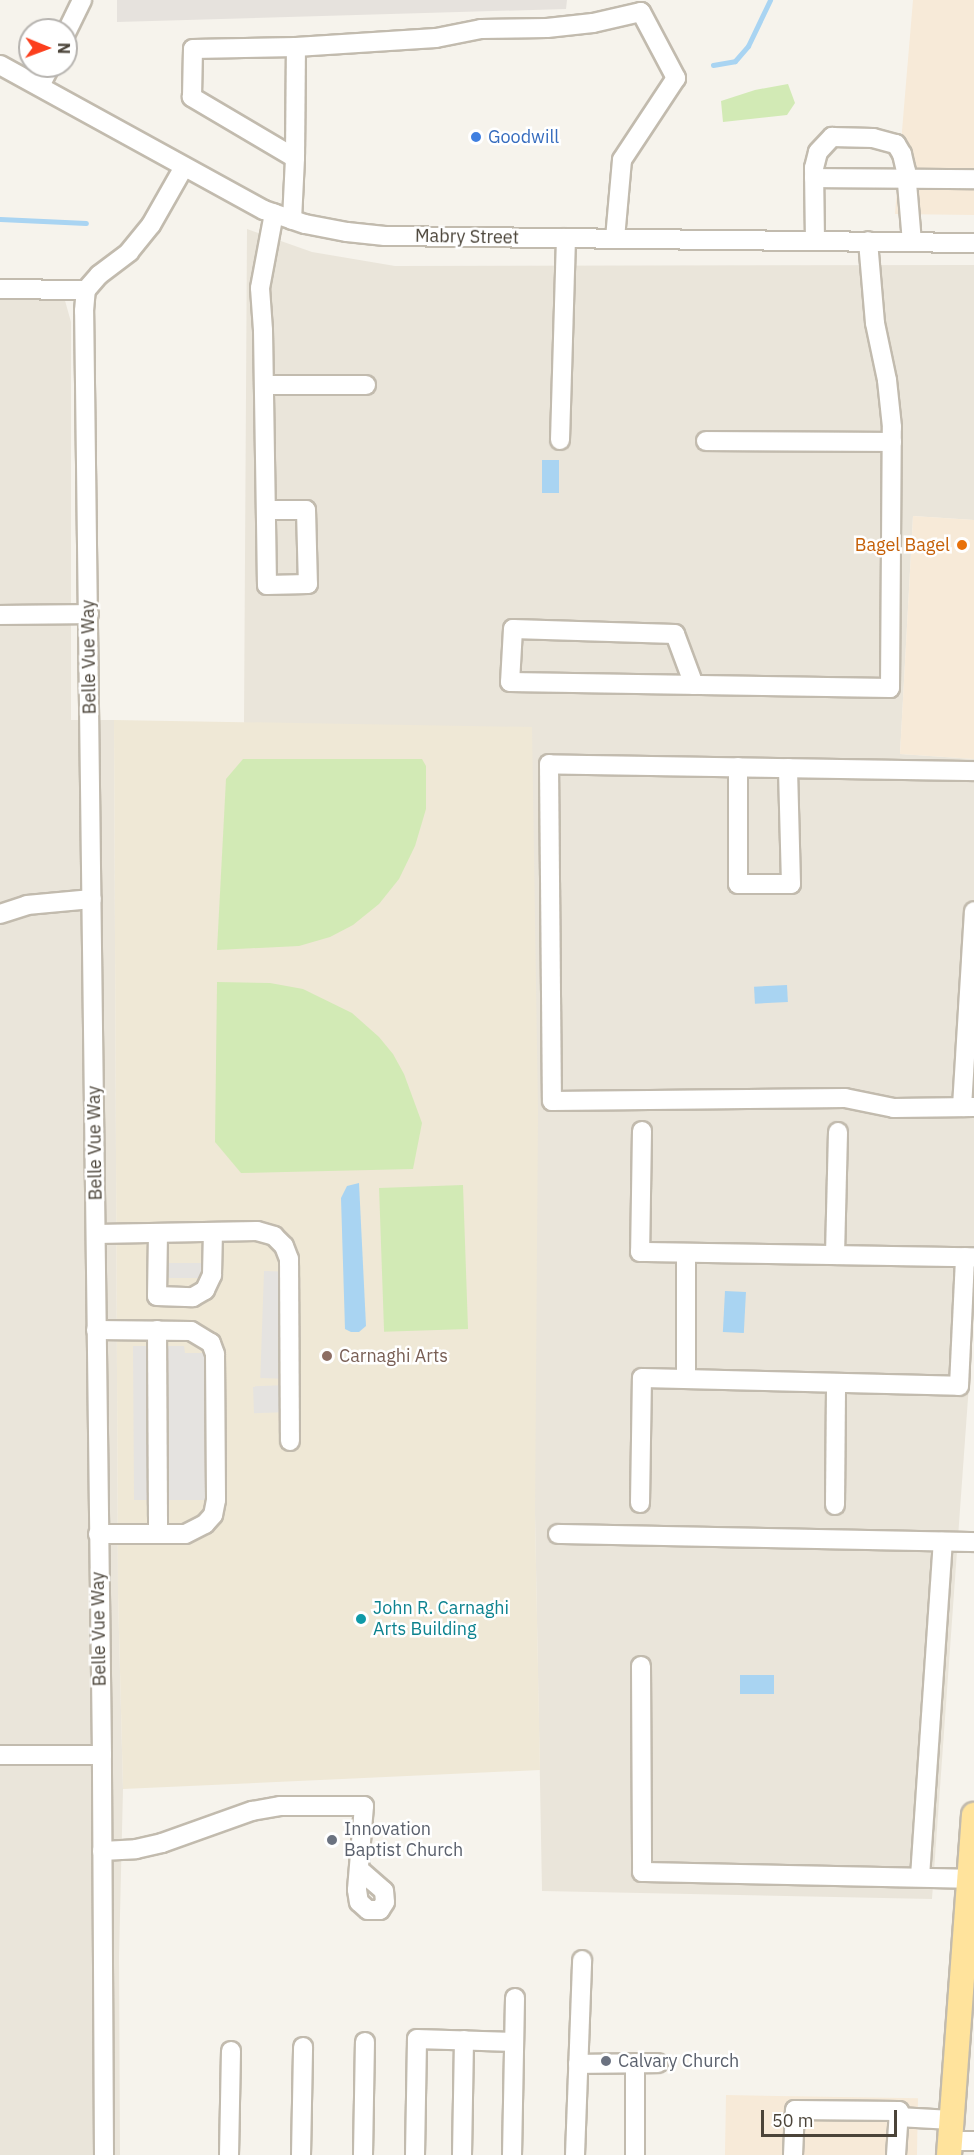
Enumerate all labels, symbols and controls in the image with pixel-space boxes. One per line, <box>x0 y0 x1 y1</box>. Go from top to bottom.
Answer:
north arrow <box>18 18 78 78</box>
text: N <box>54 42 74 54</box>
place label: Goodwill <box>488 126 559 148</box>
marker: Goodwill <box>469 130 483 144</box>
street label: Mabry Street <box>415 225 519 249</box>
place label: Bagel Bagel <box>855 534 950 556</box>
marker: Bagel Bagel <box>955 538 969 552</box>
street label: Belle Vue Way <box>77 599 101 715</box>
street label: Belle Vue Way <box>83 1085 107 1201</box>
place label: Carnaghi Arts <box>339 1345 448 1367</box>
marker: Carnaghi Arts <box>320 1349 334 1363</box>
street label: Belle Vue Way <box>87 1571 111 1687</box>
place label: John R. Carnaghi Arts Building <box>373 1598 509 1640</box>
marker: John R. Carnaghi Arts Building <box>354 1612 368 1626</box>
place label: Innovation Baptist Church <box>344 1819 463 1862</box>
marker: Innovation Baptist Church <box>325 1833 339 1847</box>
place label: Calvary Church <box>618 2050 739 2072</box>
marker: Calvary Church <box>599 2054 613 2068</box>
scale bar <box>764 2098 900 2136</box>
text: 50 m <box>772 2109 814 2132</box>

